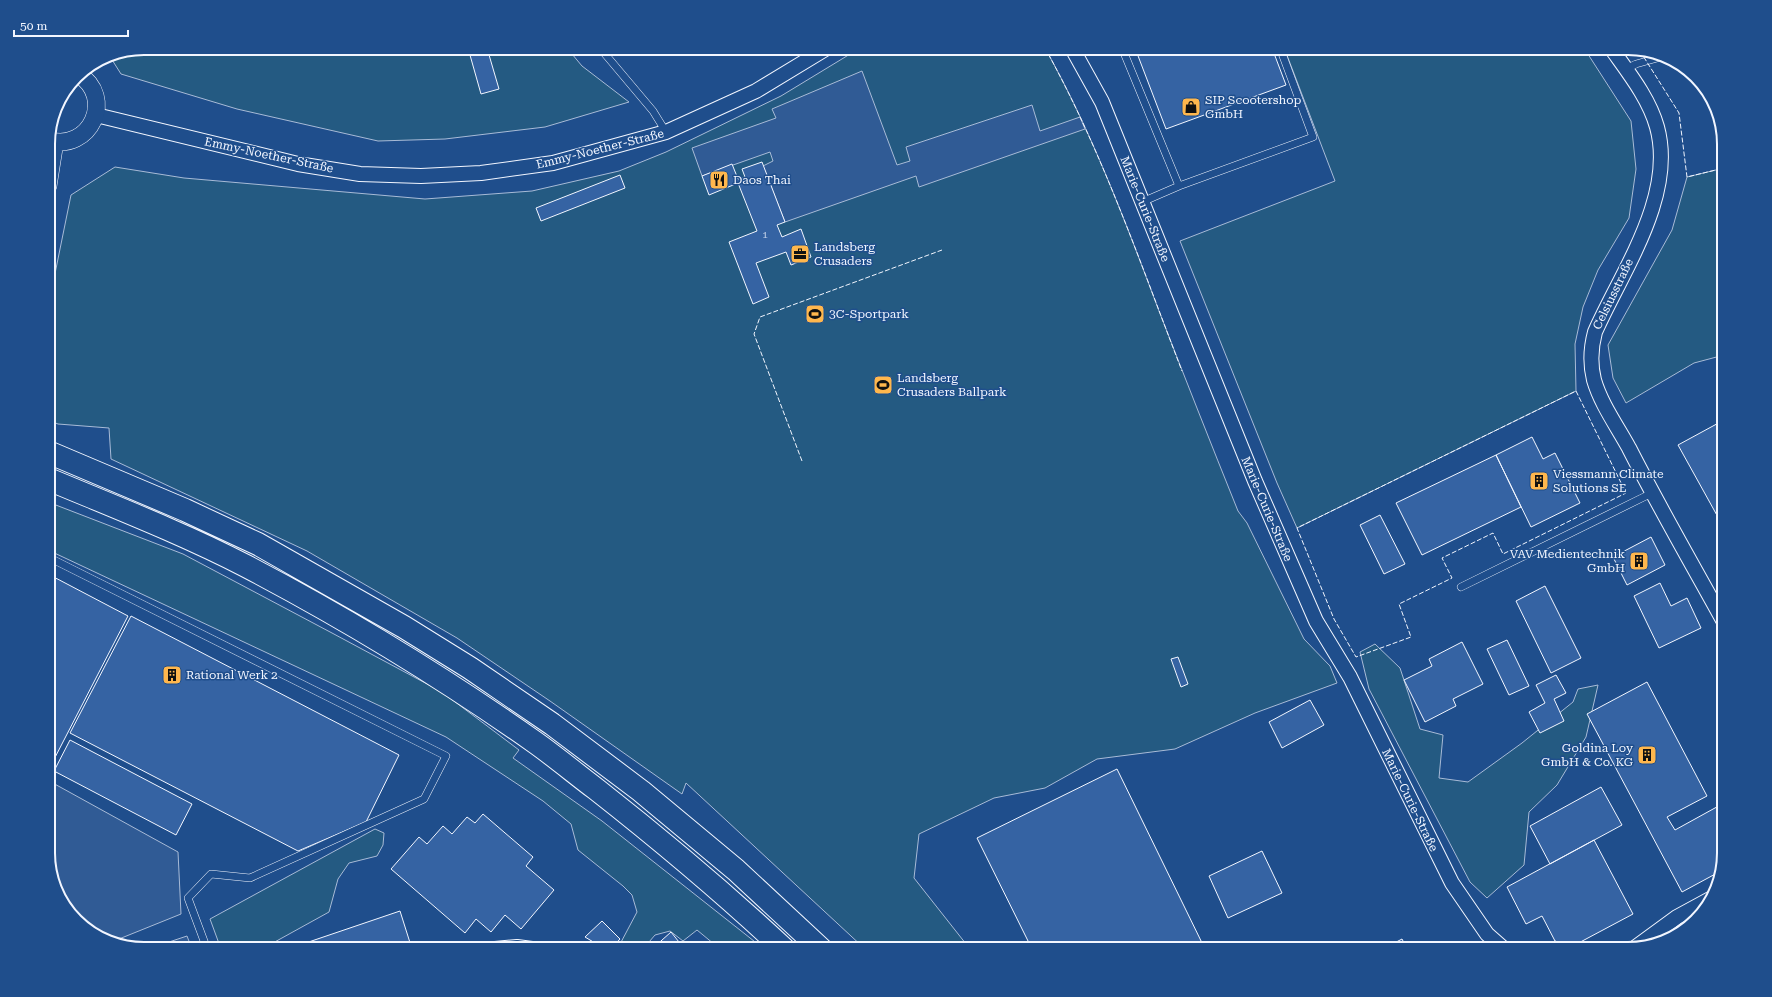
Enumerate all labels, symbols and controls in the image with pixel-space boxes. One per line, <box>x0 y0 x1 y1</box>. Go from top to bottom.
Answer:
scale bar <box>14 12 128 38</box>
text: 50 m <box>20 19 47 33</box>
place label: SIP Scootershop GmbH <box>1205 93 1302 121</box>
shop icon: SIP Scootershop GmbH <box>1180 96 1202 118</box>
street label: Emmy-Noether-Straße <box>535 126 666 172</box>
street label: Emmy-Noether-Straße <box>203 134 335 176</box>
street label: Marie-Curie-Straße <box>1117 154 1173 264</box>
restaurant icon: Daos Thai <box>708 169 730 191</box>
place label: Daos Thai <box>733 173 791 187</box>
house number: 1 <box>762 229 768 240</box>
place label: Landsberg Crusaders <box>814 240 875 268</box>
office icon: Landsberg Crusaders <box>789 243 811 265</box>
street label: Celsiusstraße <box>1590 256 1636 332</box>
sports icon: 3C-Sportpark <box>804 303 826 325</box>
place label: 3C-Sportpark <box>829 307 909 321</box>
place label: Landsberg Crusaders Ballpark <box>897 371 1007 399</box>
sports icon: Landsberg Crusaders Ballpark <box>872 374 894 396</box>
street label: Marie-Curie-Straße <box>1239 454 1296 564</box>
place label: Viessmann Climate Solutions SE <box>1553 467 1664 495</box>
building icon: Viessmann Climate Solutions SE <box>1528 470 1550 492</box>
place label: VAV Medientechnik GmbH <box>1510 547 1625 575</box>
building icon: VAV Medientechnik GmbH <box>1628 550 1650 572</box>
building icon: Rational Werk 2 <box>161 664 183 686</box>
place label: Rational Werk 2 <box>186 668 278 682</box>
place label: Goldina Loy GmbH & Co. KG <box>1541 741 1634 769</box>
building icon: Goldina Loy GmbH & Co. KG <box>1636 744 1658 766</box>
street label: Marie-Curie-Straße <box>1379 746 1441 854</box>

